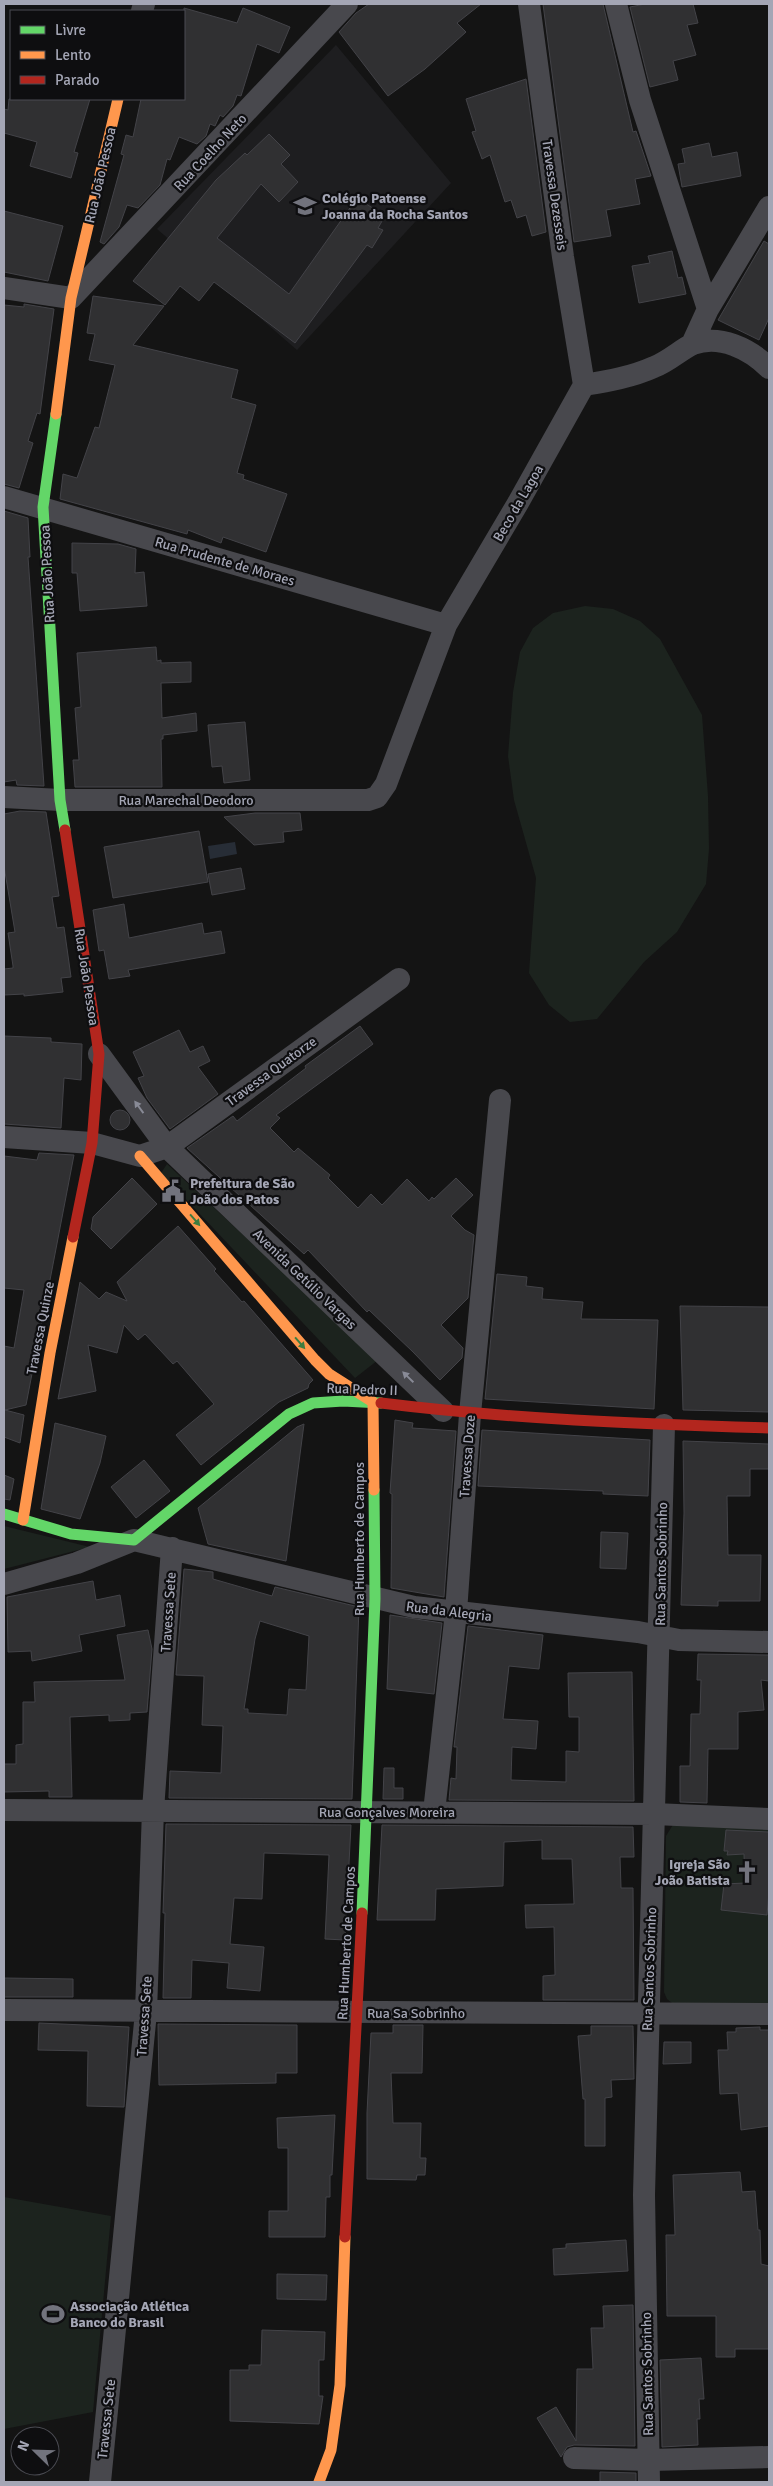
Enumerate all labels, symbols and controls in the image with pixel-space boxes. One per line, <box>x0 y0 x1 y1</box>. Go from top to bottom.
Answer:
legend <box>10 10 185 100</box>
text: Livre <box>55 21 86 39</box>
text: Lento <box>55 46 91 64</box>
text: Parado <box>55 71 100 89</box>
street label: Rua Coelho Neto <box>170 110 250 194</box>
street label: Rua João Pessoa <box>81 125 120 225</box>
street label: Travessa Dezesseis <box>538 138 571 252</box>
place label: Colégio Patoense Joanna da Rocha Santos <box>322 190 468 223</box>
school or university icon: Colégio Patoense Joanna da Rocha Santos <box>292 193 318 219</box>
street label: Beco da Lagoa <box>490 462 547 545</box>
street label: Rua João Pessoa <box>36 525 59 623</box>
street label: Rua Prudente de Moraes <box>153 533 297 590</box>
street label: Rua Marechal Deodoro <box>119 792 253 809</box>
street label: Rua João Pessoa <box>70 927 103 1027</box>
street label: Travessa Quatorze <box>223 1033 320 1110</box>
one-way arrow <box>134 1101 144 1114</box>
place label: Prefeitura de São João dos Patos <box>190 1175 295 1208</box>
public building icon: Prefeitura de São João dos Patos <box>160 1178 186 1204</box>
one-way arrow <box>189 1213 200 1226</box>
street label: Avenida Getúlio Vargas <box>249 1225 360 1333</box>
street label: Travessa Quinze <box>23 1280 58 1376</box>
one-way arrow <box>294 1337 306 1349</box>
one-way arrow <box>402 1371 414 1383</box>
street label: Rua Pedro II <box>326 1380 398 1399</box>
street label: Travessa Doze <box>456 1414 479 1498</box>
street label: Rua Humberto de Campos <box>351 1462 368 1616</box>
street label: Rua Santos Sobrinho <box>652 1502 671 1626</box>
street label: Travessa Sete <box>157 1571 180 1653</box>
street label: Rua da Alegria <box>405 1598 493 1625</box>
street label: Rua Gonçalves Moreira <box>319 1804 455 1821</box>
place label: Igreja São João Batista <box>655 1856 730 1889</box>
church icon: Igreja São João Batista <box>734 1859 760 1885</box>
street label: Rua Humberto de Campos <box>334 1866 359 2020</box>
street label: Rua Santos Sobrinho <box>639 1907 660 2031</box>
street label: Travessa Sete <box>133 1975 156 2057</box>
street label: Rua Sa Sobrinho <box>367 2005 465 2022</box>
place label: Associação Atlética Banco do Brasil <box>70 2298 189 2331</box>
sports icon: Associação Atlética Banco do Brasil <box>40 2301 66 2327</box>
street label: Rua Santos Sobrinho <box>638 2312 657 2436</box>
street label: Travessa Sete <box>94 2378 119 2460</box>
north arrow <box>10 2426 60 2476</box>
text: N <box>14 2438 33 2454</box>

